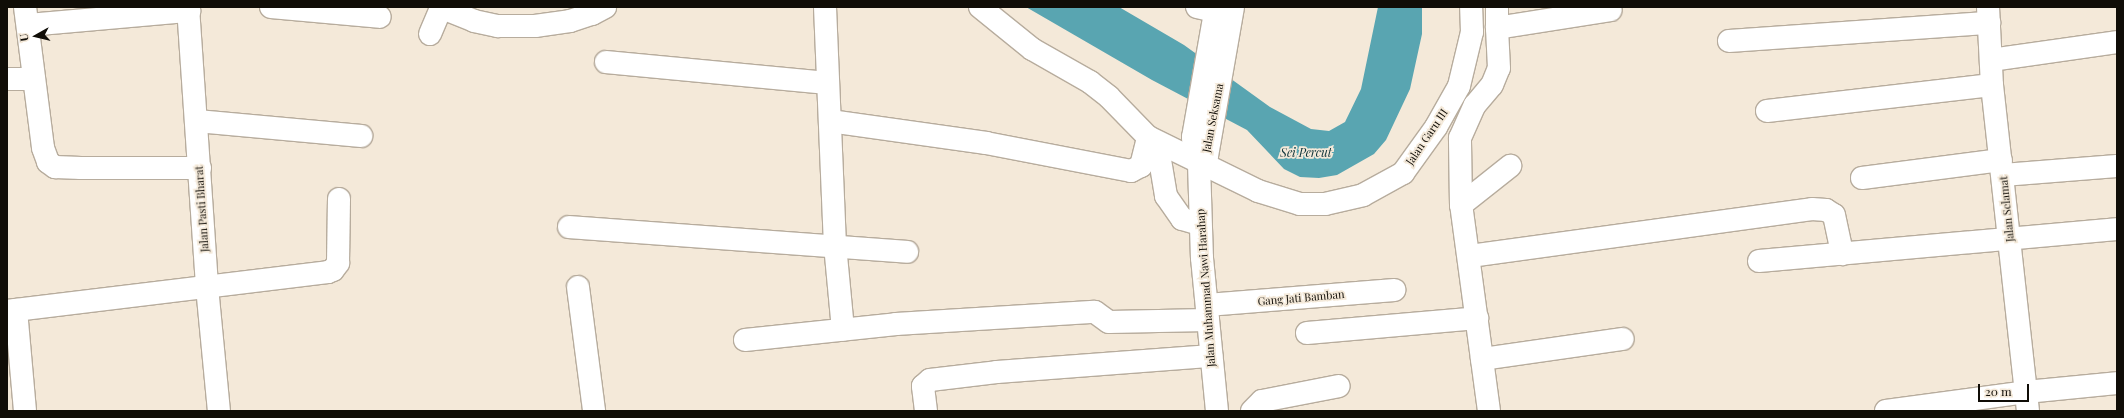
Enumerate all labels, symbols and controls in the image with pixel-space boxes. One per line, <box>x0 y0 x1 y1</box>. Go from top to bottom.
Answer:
north arrow <box>16 16 56 56</box>
text: U <box>16 33 32 43</box>
street label: Jalan Seksama <box>1200 82 1226 154</box>
street label: Jalan Garu III <box>1403 106 1451 168</box>
water label: Sei Percut <box>1280 146 1332 160</box>
street label: Jalan Pasti Bharat <box>192 165 212 253</box>
street label: Jalan Selamat <box>1997 175 2017 243</box>
street label: Jalan Muhammad Nawi Harahap <box>1194 208 1218 368</box>
street label: Gang Jati Bamban <box>1257 288 1345 308</box>
scale bar <box>1980 376 2031 402</box>
text: 20 m <box>1985 383 2012 399</box>

